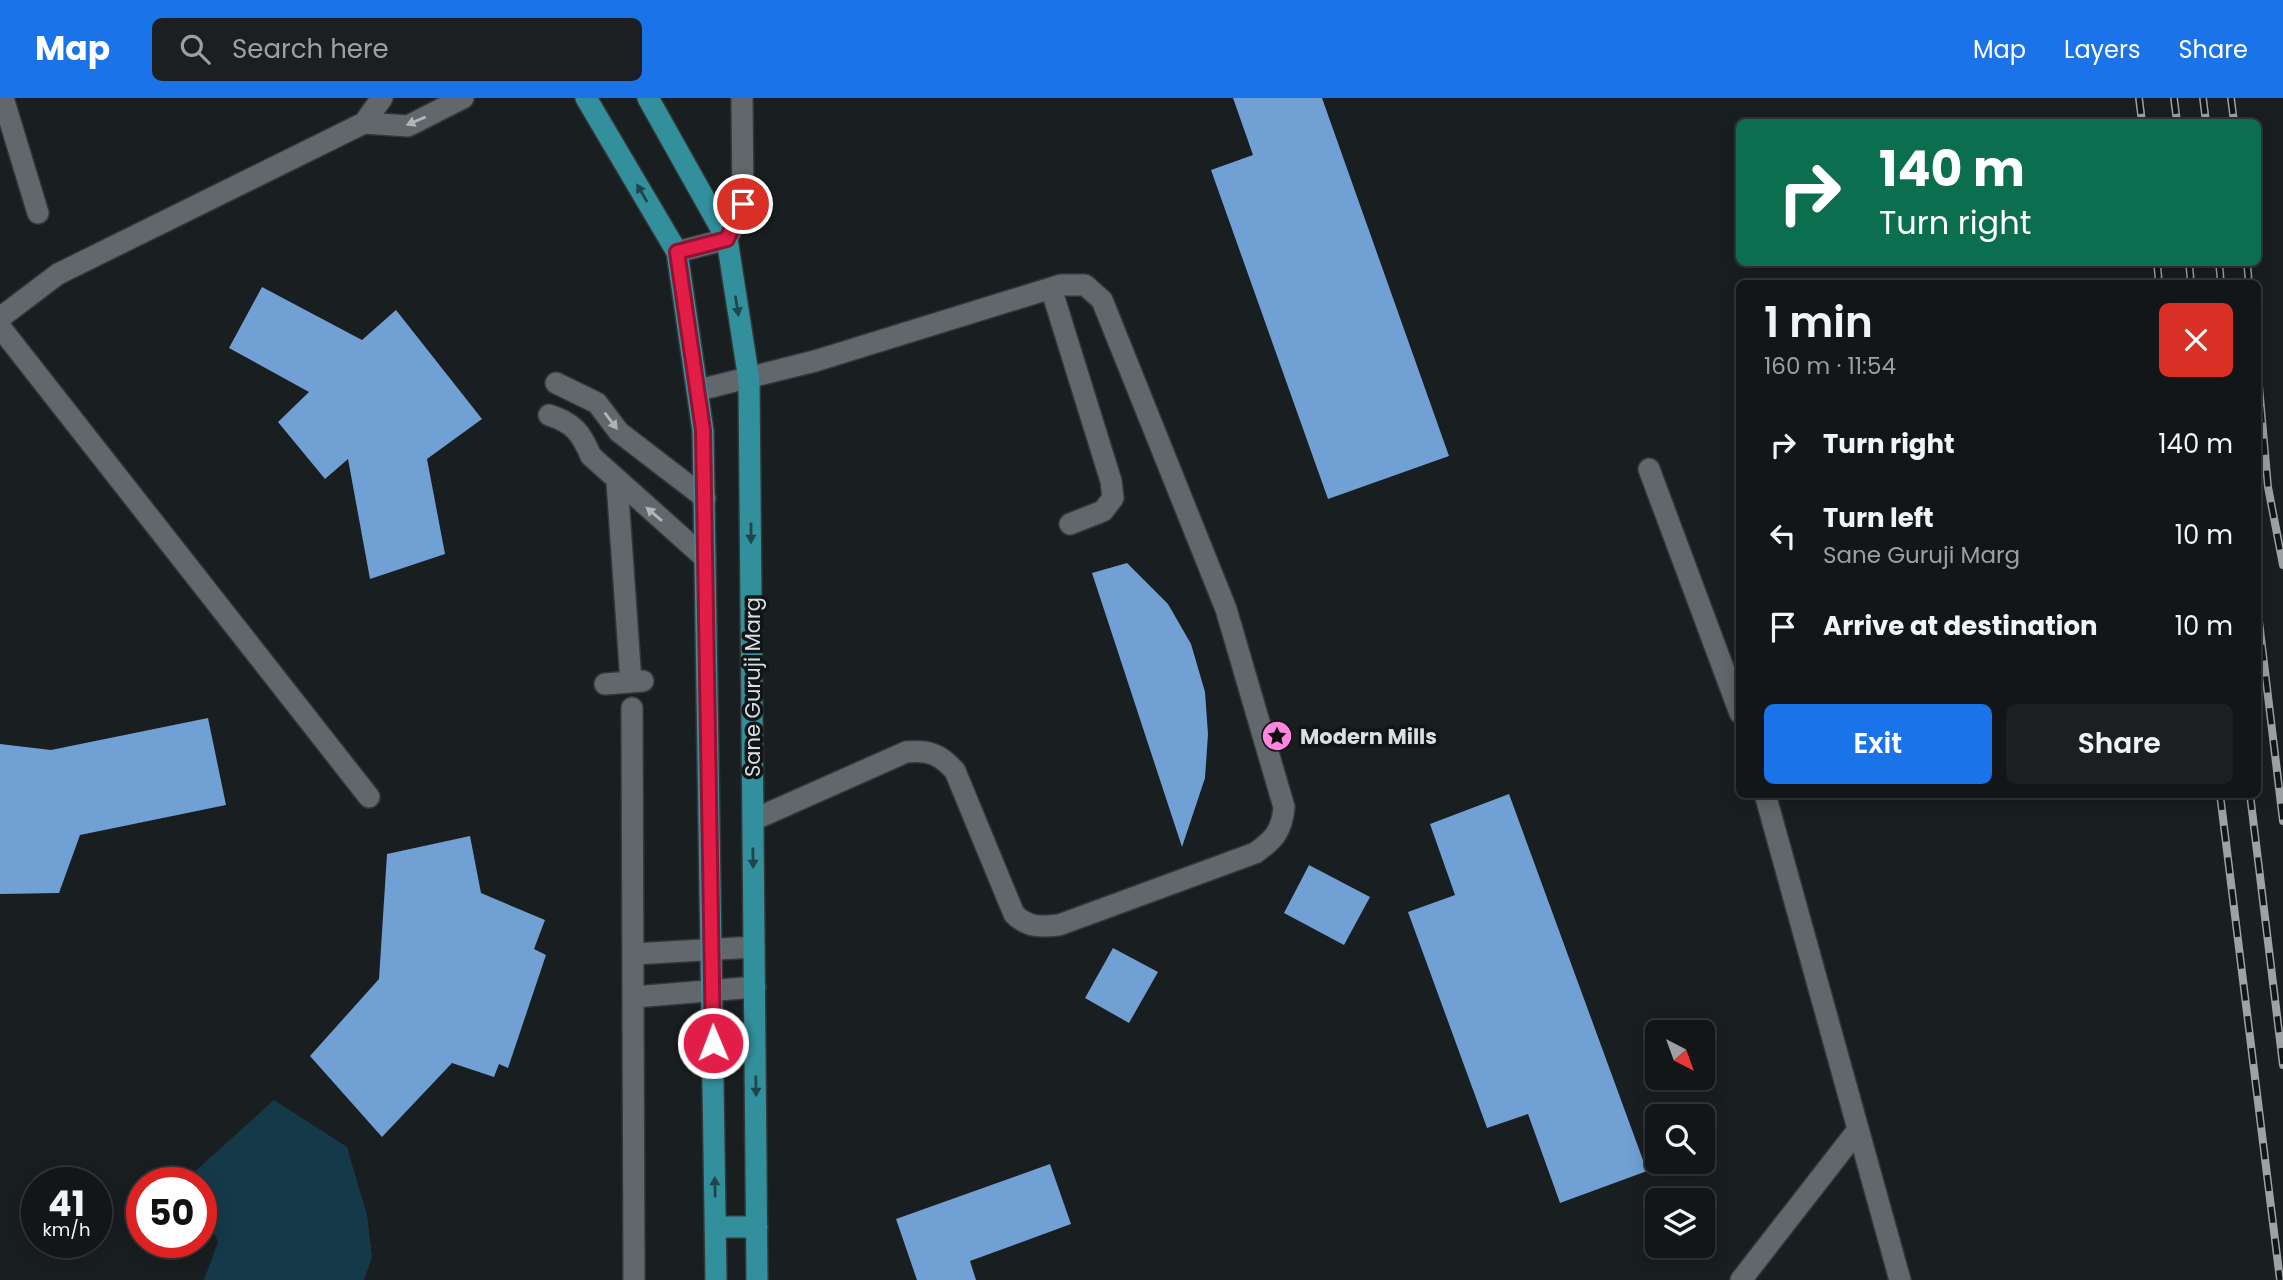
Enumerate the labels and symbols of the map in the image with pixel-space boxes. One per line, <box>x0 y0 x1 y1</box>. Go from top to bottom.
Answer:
one-way arrow <box>405 116 426 127</box>
pin <box>713 174 773 234</box>
one-way arrow <box>636 183 648 202</box>
one-way arrow <box>732 295 743 317</box>
one-way arrow <box>604 412 618 431</box>
one-way arrow <box>645 507 662 522</box>
one-way arrow <box>745 522 756 544</box>
street label: Sane Guruji Marg <box>738 597 767 777</box>
place icon: Modern Mills <box>1260 719 1294 753</box>
place label: Modern Mills <box>1300 722 1437 751</box>
one-way arrow <box>747 848 759 870</box>
position arrow <box>676 1006 750 1080</box>
north arrow <box>1645 1020 1715 1090</box>
one-way arrow <box>750 1075 761 1097</box>
speed limit sign: 50 <box>126 1167 217 1258</box>
one-way arrow <box>709 1176 720 1198</box>

